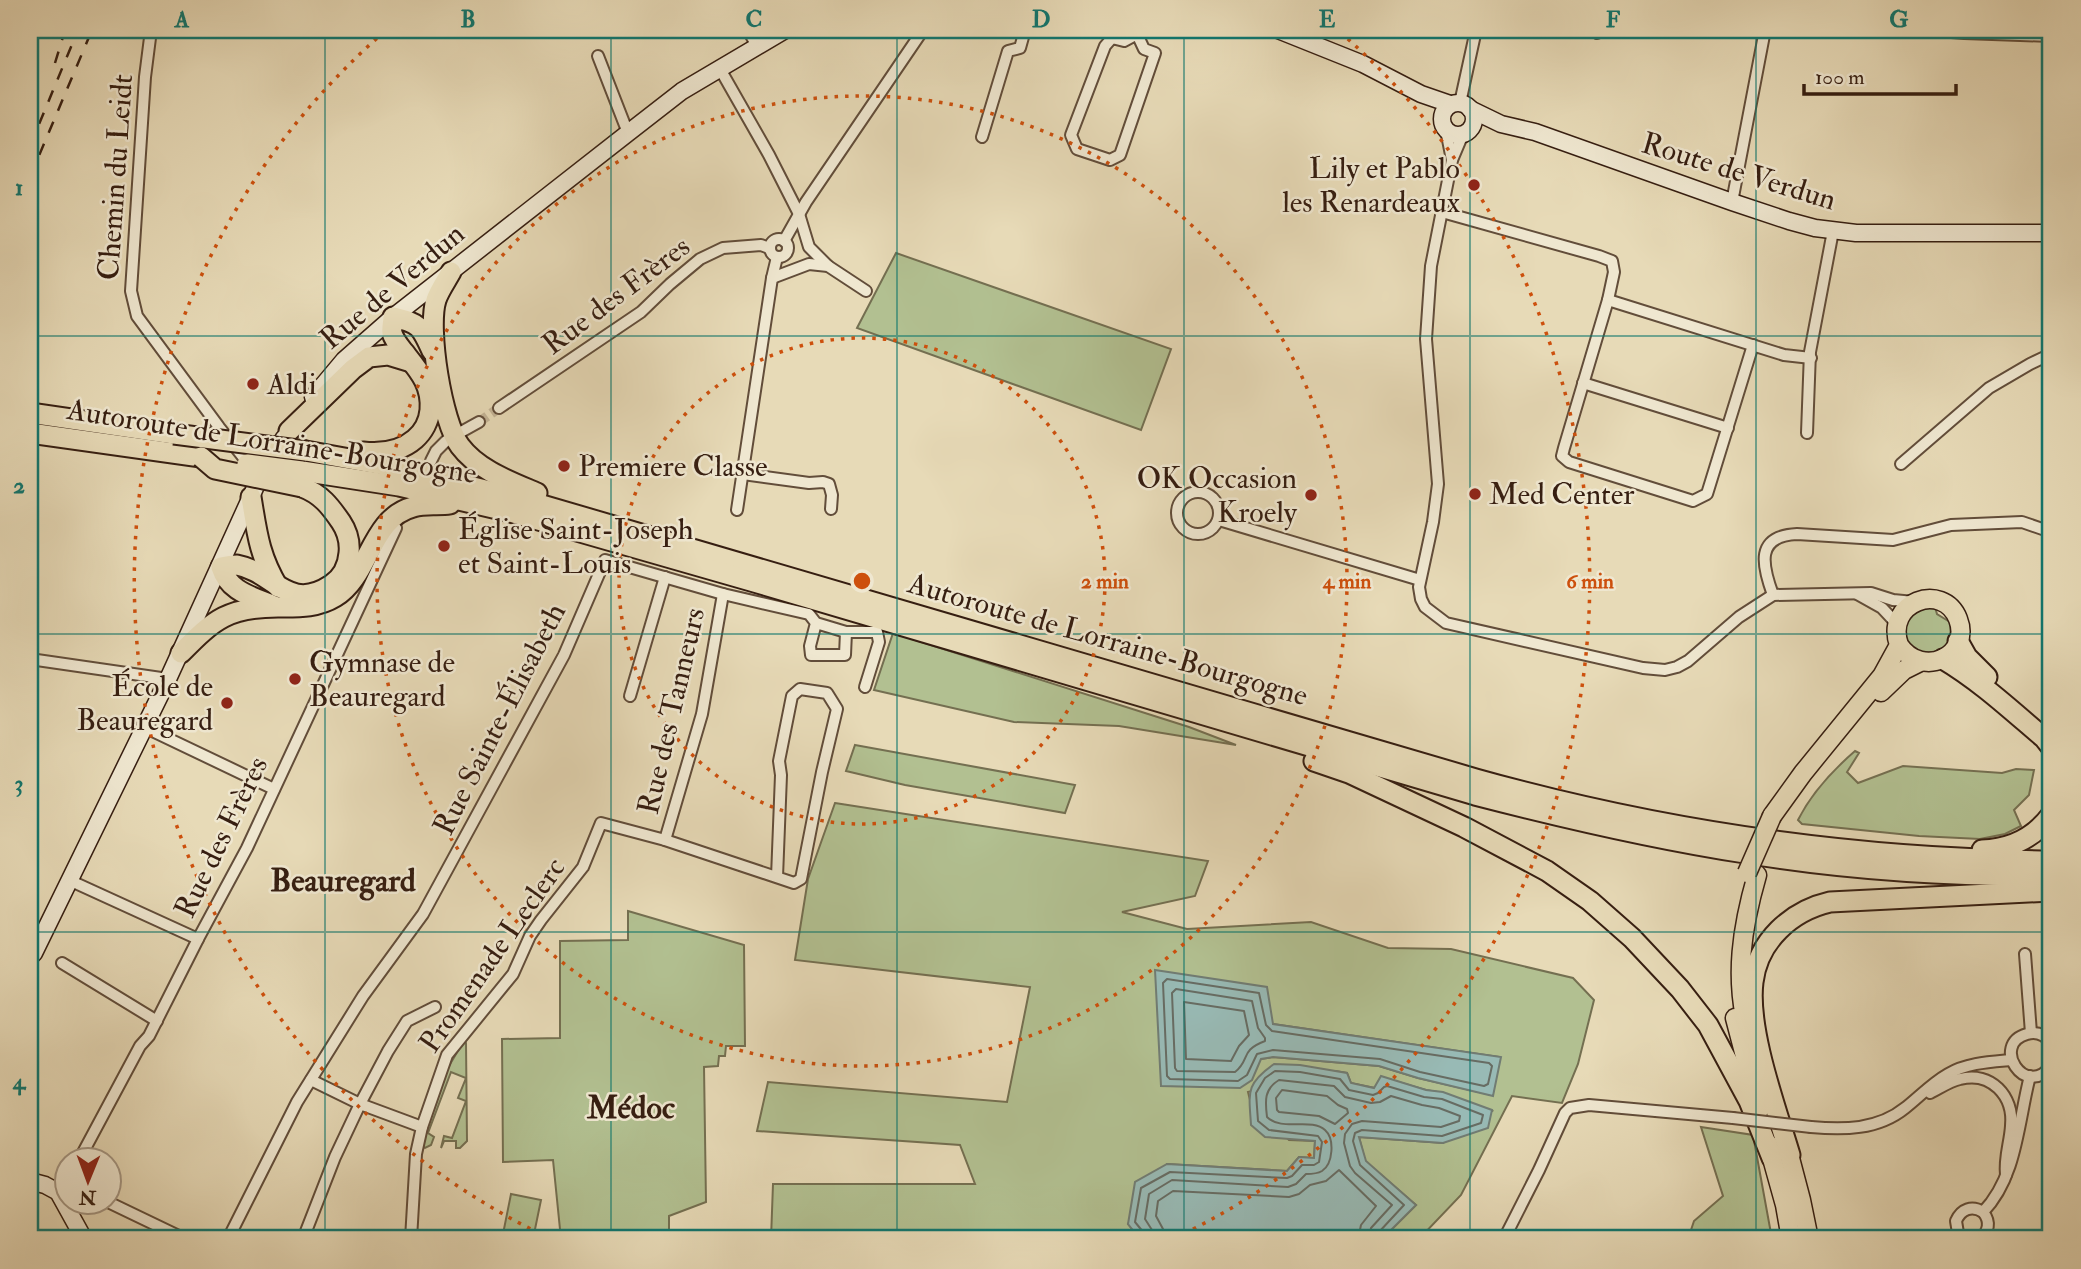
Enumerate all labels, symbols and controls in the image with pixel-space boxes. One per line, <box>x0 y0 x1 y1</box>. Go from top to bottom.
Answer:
text: A <box>174 5 190 34</box>
text: B <box>460 5 476 34</box>
text: C <box>746 5 762 34</box>
text: D <box>1032 5 1050 34</box>
text: E <box>1319 5 1336 34</box>
text: F <box>1606 5 1621 34</box>
text: G <box>1889 5 1909 34</box>
scale bar <box>1804 52 1957 96</box>
text: 100 m <box>1815 64 1865 91</box>
street label: Chemin du Leidt <box>90 73 141 281</box>
street label: Route de Verdun <box>1637 124 1841 219</box>
place label: Lily et Pablo les Renardeaux <box>1282 150 1460 221</box>
text: 1 <box>15 173 23 202</box>
marker: Lily et Pablo les Renardeaux <box>1466 177 1482 193</box>
street label: Rue de Verdun <box>313 215 472 358</box>
street label: Rue des Frères <box>535 228 697 363</box>
place label: Aldi <box>266 366 316 403</box>
marker: Aldi <box>245 376 261 392</box>
street label: Autoroute de Lorraine-Bourgogne <box>64 391 479 492</box>
place label: Premiere Classe <box>578 448 768 485</box>
marker: Premiere Classe <box>556 458 572 474</box>
place label: OK Occasion Kroely <box>1137 460 1298 531</box>
text: 2 <box>13 471 25 500</box>
place label: Med Center <box>1489 476 1634 513</box>
marker: Med Center <box>1467 486 1483 502</box>
marker: OK Occasion Kroely <box>1303 487 1319 503</box>
place label: Église Saint-Joseph et Saint-Louis <box>458 510 694 582</box>
marker: Église Saint-Joseph et Saint-Louis <box>436 538 452 554</box>
street label: Autoroute de Lorraine-Bourgogne <box>903 564 1312 714</box>
text: 2 min <box>1081 568 1129 595</box>
text: 4 min <box>1322 568 1371 595</box>
text: 6 min <box>1566 568 1614 595</box>
centre of rings <box>850 569 874 593</box>
street label: Rue Sainte-Élisabeth <box>424 596 574 841</box>
street label: Rue des Tanneurs <box>630 604 713 818</box>
place label: Gymnase de Beauregard <box>309 644 455 715</box>
place label: École de Beauregard <box>76 667 213 739</box>
marker: Gymnase de Beauregard <box>287 671 303 687</box>
marker: École de Beauregard <box>219 695 235 711</box>
street label: Rue des Frères <box>166 750 276 924</box>
text: 3 <box>15 769 23 798</box>
street label: Promenade Leclerc <box>411 851 573 1060</box>
district label: Beauregard <box>270 861 416 901</box>
text: 4 <box>12 1067 27 1096</box>
district label: Médoc <box>586 1088 675 1128</box>
north arrow <box>52 1146 122 1216</box>
text: N <box>78 1185 97 1209</box>

